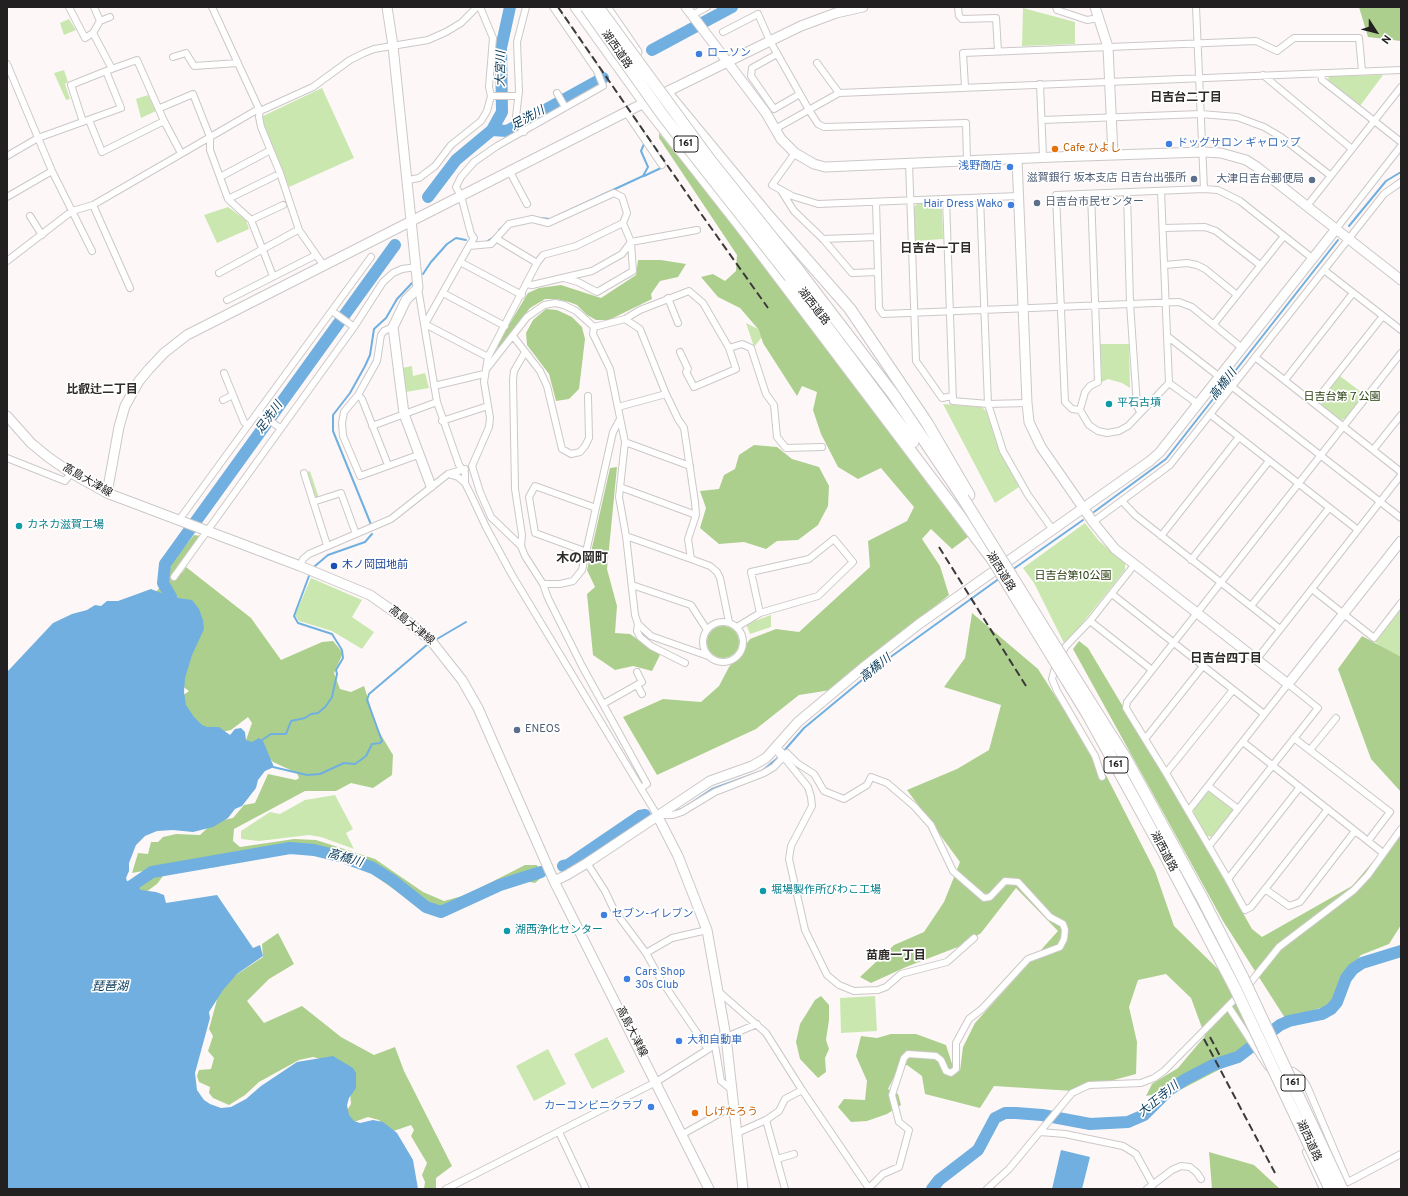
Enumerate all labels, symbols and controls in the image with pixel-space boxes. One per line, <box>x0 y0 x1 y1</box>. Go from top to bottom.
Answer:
north arrow <box>1356 12 1396 52</box>
street label: 湖西道路 <box>598 28 634 72</box>
text: N <box>1378 32 1394 46</box>
place label: ローソン <box>707 47 751 61</box>
marker: ローソン <box>694 49 704 59</box>
water label: 大宮川 <box>494 51 510 87</box>
district label: 日吉台二丁目 <box>1150 92 1222 106</box>
water label: 足洗川 <box>509 104 547 134</box>
road number: 161 <box>674 136 698 152</box>
place label: ドッグサロン ギャロップ <box>1177 137 1301 151</box>
marker: ドッグサロン ギャロップ <box>1164 139 1174 149</box>
place label: Cafe ひよし <box>1063 142 1121 156</box>
marker: Cafe ひよし <box>1050 144 1060 154</box>
place label: 浅野商店 <box>958 160 1002 174</box>
marker: 浅野商店 <box>1005 162 1015 172</box>
place label: 滋賀銀行 坂本支店 日吉台出張所 <box>1027 172 1186 186</box>
place label: 大津日吉台郵便局 <box>1216 173 1304 187</box>
marker: 滋賀銀行 坂本支店 日吉台出張所 <box>1189 174 1199 184</box>
marker: 大津日吉台郵便局 <box>1307 175 1317 185</box>
place label: 日吉台市民センター <box>1045 196 1144 210</box>
place label: Hair Dress Wako <box>924 198 1003 212</box>
marker: 日吉台市民センター <box>1032 198 1042 208</box>
marker: Hair Dress Wako <box>1006 200 1016 210</box>
district label: 日吉台一丁目 <box>900 243 972 257</box>
street label: 湖西道路 <box>794 286 832 328</box>
water label: 高橋川 <box>1207 366 1241 404</box>
district label: 比叡辻二丁目 <box>66 384 138 398</box>
park label: 日吉台第７公園 <box>1304 391 1380 405</box>
place label: 平石古墳 <box>1117 397 1161 411</box>
water label: 足洗川 <box>254 399 286 437</box>
marker: 平石古墳 <box>1104 399 1114 409</box>
street label: 高島大津線 <box>60 462 114 500</box>
place label: カネカ滋賀工場 <box>27 519 104 533</box>
marker: カネカ滋賀工場 <box>14 521 24 531</box>
street label: 湖西道路 <box>983 550 1017 594</box>
district label: 木の岡町 <box>556 551 608 567</box>
place label: 木ノ岡団地前 <box>342 559 408 573</box>
marker: 木ノ岡団地前 <box>329 561 339 571</box>
park label: 日吉台第10公園 <box>1034 570 1112 584</box>
street label: 高島大津線 <box>385 604 437 648</box>
water label: 高橋川 <box>857 652 895 686</box>
district label: 日吉台四丁目 <box>1190 653 1262 667</box>
place label: ENEOS <box>525 723 560 737</box>
marker: ENEOS <box>512 725 522 735</box>
road number: 161 <box>1104 757 1128 773</box>
street label: 湖西道路 <box>1147 829 1179 875</box>
water label: 高橋川 <box>326 847 364 871</box>
place label: 堀場製作所びわこ工場 <box>771 884 881 898</box>
marker: 堀場製作所びわこ工場 <box>758 886 768 896</box>
place label: セブン-イレブン <box>612 908 693 922</box>
marker: セブン-イレブン <box>599 910 609 920</box>
place label: 湖西浄化センター <box>515 924 603 938</box>
marker: 湖西浄化センター <box>502 926 512 936</box>
district label: 苗鹿一丁目 <box>866 950 926 964</box>
place label: Cars Shop 30s Club <box>635 966 685 992</box>
marker: Cars Shop 30s Club <box>622 974 632 984</box>
water label: 琵琶湖 <box>92 981 128 995</box>
street label: 高島大津線 <box>613 1005 649 1059</box>
place label: 大和自動車 <box>687 1034 742 1048</box>
marker: 大和自動車 <box>674 1036 684 1046</box>
road number: 161 <box>1281 1075 1305 1091</box>
water label: 大正寺川 <box>1136 1079 1182 1121</box>
place label: カーコンビニクラブ <box>544 1100 643 1114</box>
marker: カーコンビニクラブ <box>646 1102 656 1112</box>
place label: しげたろう <box>703 1106 758 1120</box>
marker: しげたろう <box>690 1108 700 1118</box>
street label: 湖西道路 <box>1293 1118 1323 1164</box>

